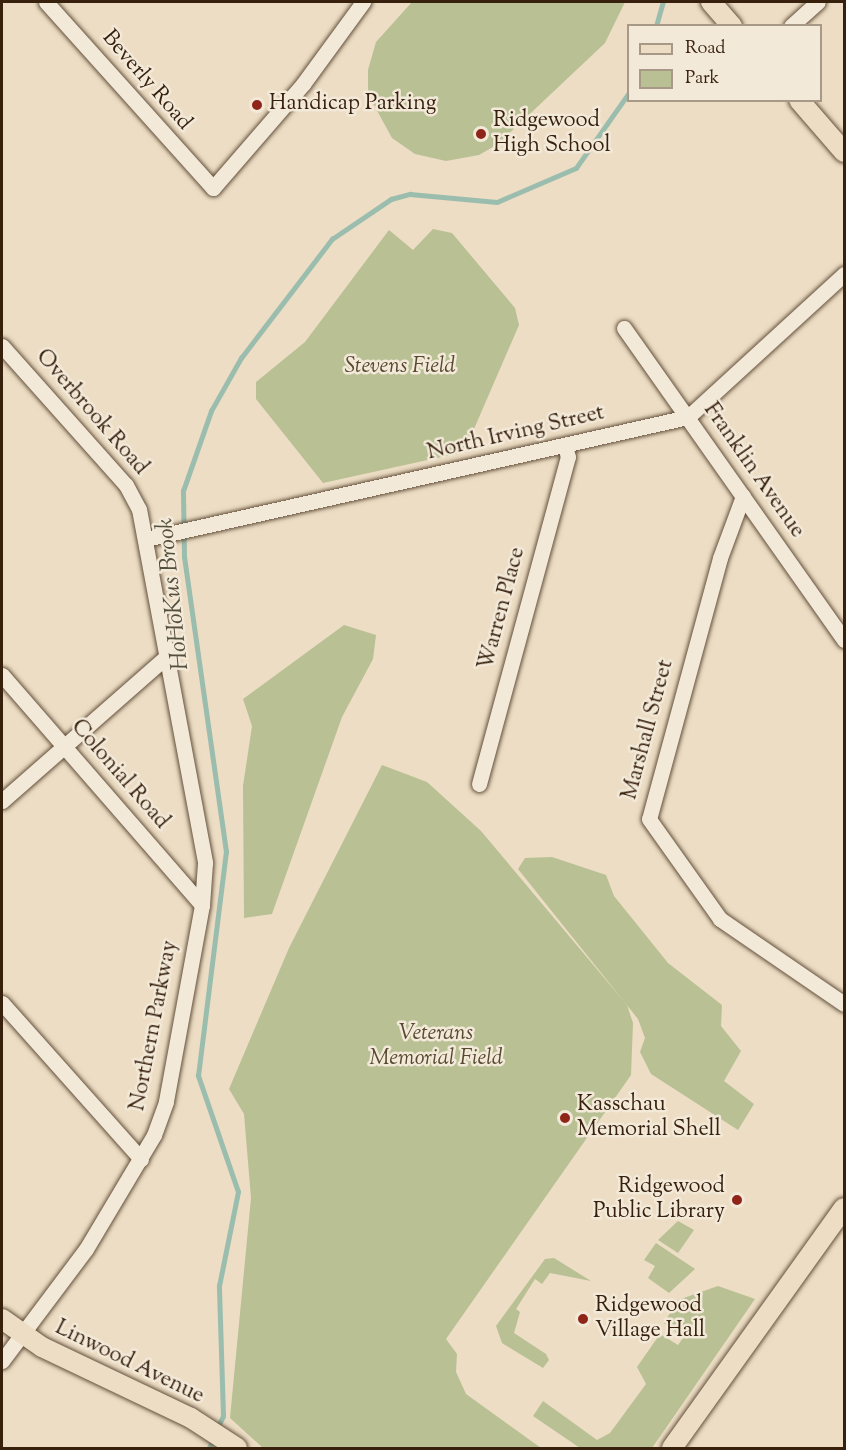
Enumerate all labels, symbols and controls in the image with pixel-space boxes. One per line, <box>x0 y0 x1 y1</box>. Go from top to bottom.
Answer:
legend <box>627 24 822 102</box>
street label: Beverly Road <box>95 26 197 136</box>
text: Road <box>685 36 725 62</box>
text: Park <box>685 66 719 92</box>
place label: Handicap Parking <box>269 92 436 118</box>
marker: Handicap Parking <box>250 98 264 112</box>
place label: Ridgewood High School <box>493 108 611 160</box>
marker: Ridgewood High School <box>474 127 488 141</box>
street label: Overbrook Road <box>29 345 153 481</box>
park label: Stevens Field <box>345 355 455 381</box>
street label: Franklin Avenue <box>697 398 809 544</box>
street label: North Irving Street <box>425 401 607 467</box>
water label: HoHoKus Brook <box>152 517 196 671</box>
street label: Warren Place <box>474 545 532 673</box>
street label: Marshall Street <box>618 657 680 803</box>
street label: Colonial Road <box>64 715 174 835</box>
street label: Northern Parkway <box>126 939 184 1113</box>
park label: Veterans Memorial Field <box>369 1021 503 1072</box>
place label: Kasschau Memorial Shell <box>577 1092 721 1144</box>
marker: Kasschau Memorial Shell <box>558 1111 572 1125</box>
place label: Ridgewood Public Library <box>593 1174 725 1226</box>
marker: Ridgewood Public Library <box>730 1193 744 1207</box>
place label: Ridgewood Village Hall <box>595 1293 705 1344</box>
marker: Ridgewood Village Hall <box>576 1312 590 1326</box>
street label: Linwood Avenue <box>50 1316 208 1410</box>

